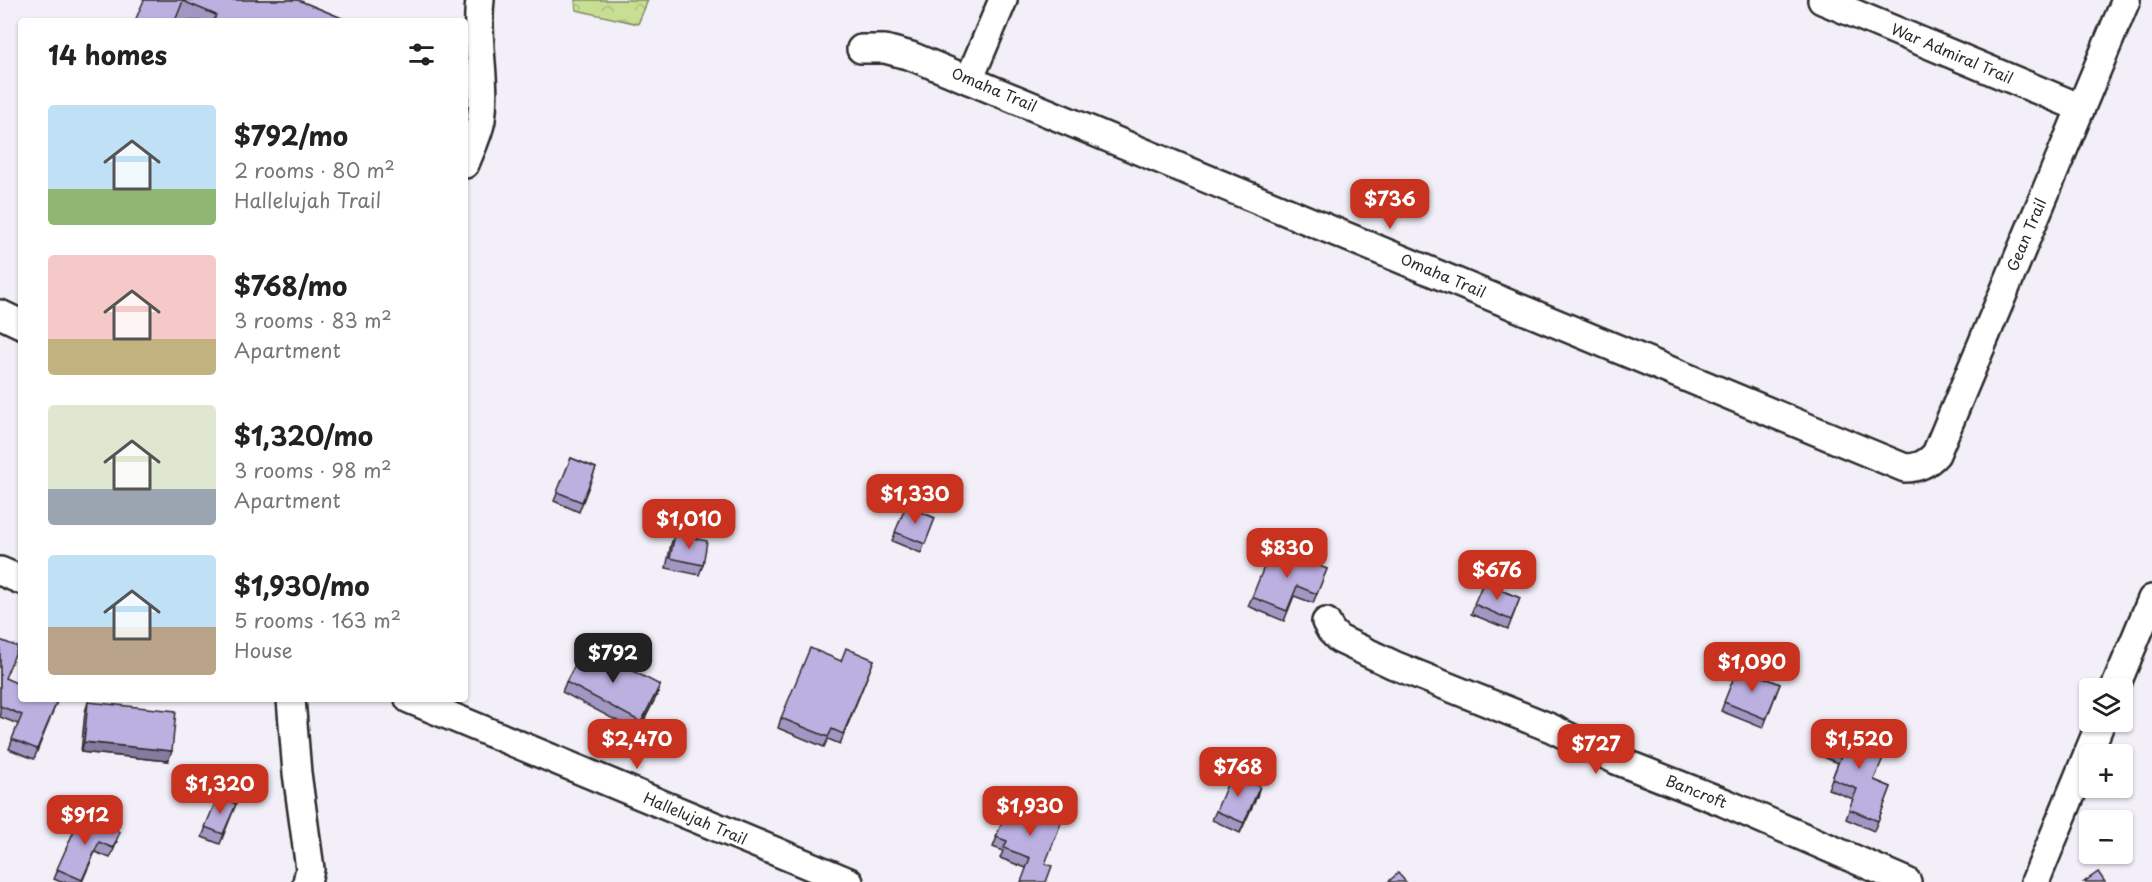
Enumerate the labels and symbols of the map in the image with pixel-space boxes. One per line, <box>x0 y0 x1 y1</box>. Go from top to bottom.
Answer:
street label: War Admiral Trail <box>1888 17 2017 89</box>
street label: Omaha Trail <box>948 60 1041 117</box>
pin: $736 <box>1354 179 1426 230</box>
street label: Gean Trail <box>2000 194 2051 274</box>
street label: Omaha Trail <box>1397 246 1490 303</box>
pin: $1,330 <box>866 474 964 525</box>
pin: $1,010 <box>640 499 738 550</box>
pin: $830 <box>1251 528 1323 579</box>
pin: $676 <box>1461 550 1533 601</box>
pin: $792 <box>577 633 649 684</box>
pin: $1,090 <box>1703 642 1801 693</box>
pin: $2,470 <box>588 719 686 770</box>
pin: $1,520 <box>1810 719 1908 770</box>
pin: $727 <box>1560 724 1632 775</box>
pin: $768 <box>1202 747 1274 798</box>
pin: $1,320 <box>171 764 269 815</box>
street label: Bancroft <box>1663 768 1731 813</box>
street label: Hallelujah Trail <box>640 785 751 850</box>
pin: $1,930 <box>981 786 1079 837</box>
pin: $912 <box>49 795 121 846</box>

